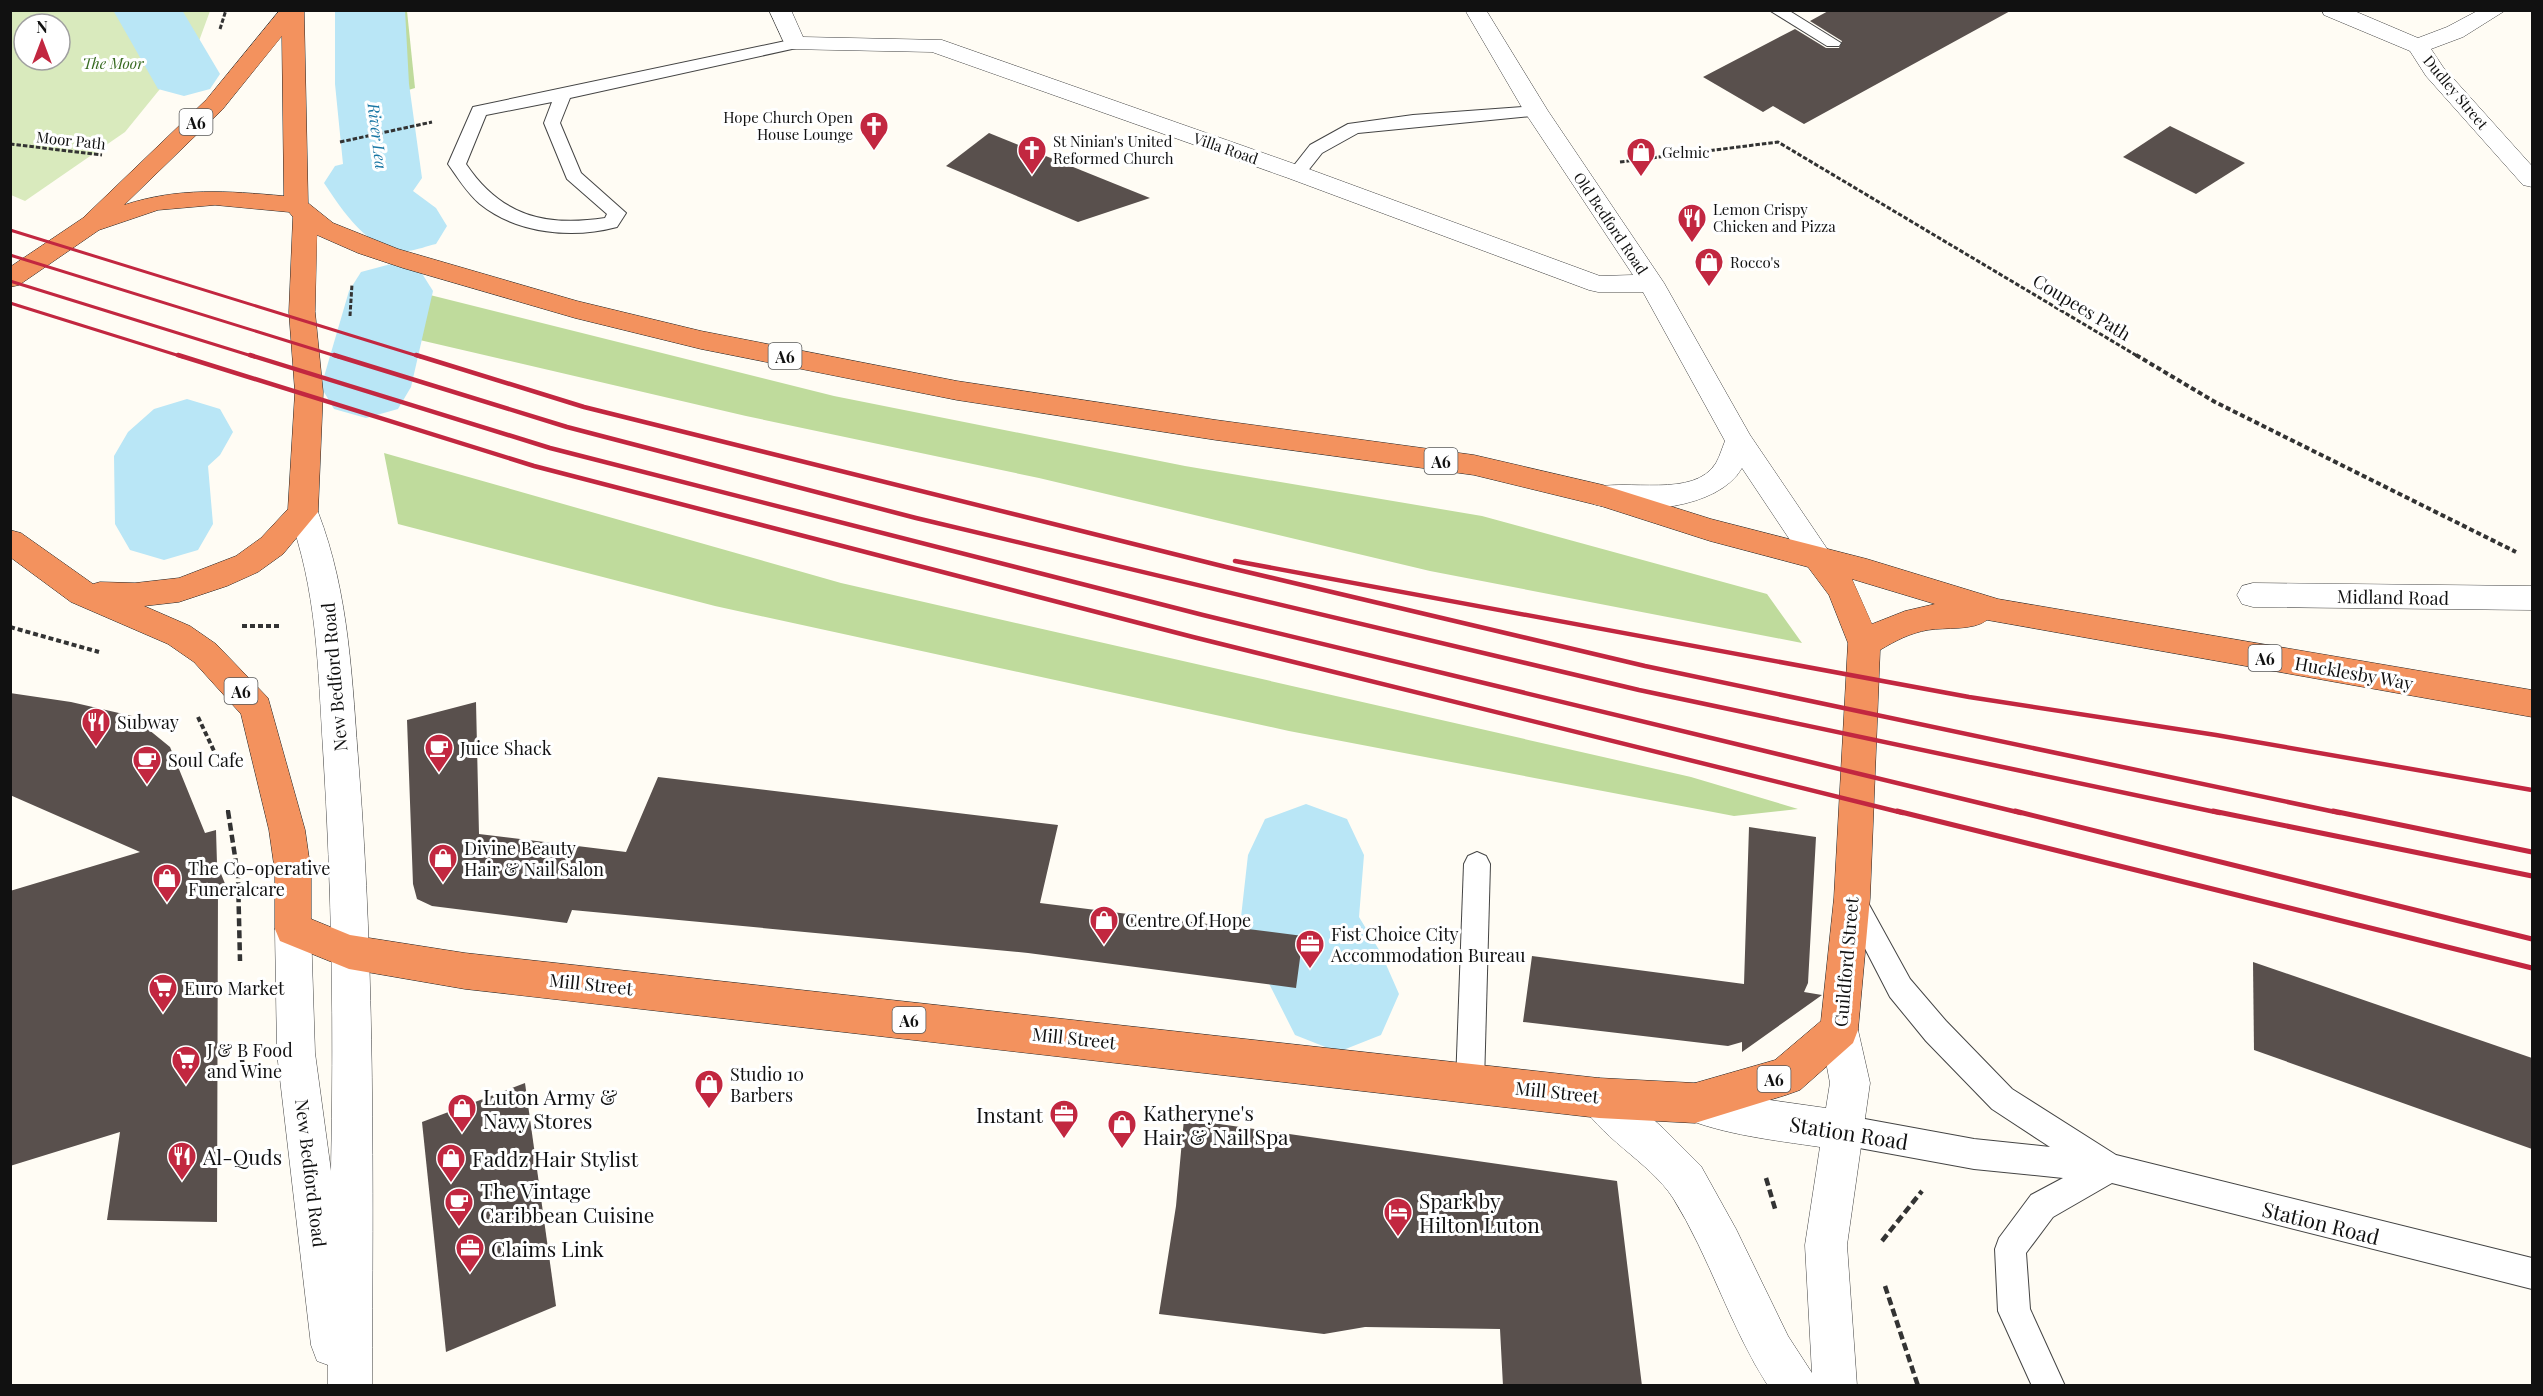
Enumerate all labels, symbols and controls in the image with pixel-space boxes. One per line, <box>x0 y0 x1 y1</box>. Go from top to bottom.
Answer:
north arrow <box>12 12 72 72</box>
text: N <box>36 16 48 37</box>
street label: Dudley Street <box>2419 51 2493 134</box>
park label: The Moor <box>82 53 144 73</box>
water label: River Lea <box>363 101 392 170</box>
place label: Hope Church Open House Lounge <box>723 107 853 144</box>
road number: A6 <box>180 109 212 135</box>
church icon: Hope Church Open House Lounge <box>858 110 890 152</box>
street label: Moor Path <box>35 126 107 154</box>
street label: Villa Road <box>1190 127 1261 168</box>
place label: St Ninian's United Reformed Church <box>1053 131 1174 168</box>
church icon: St Ninian's United Reformed Church <box>1016 134 1048 176</box>
shop icon: Gelmic <box>1625 136 1657 178</box>
place label: Gelmic <box>1662 142 1709 162</box>
street label: Old Bedford Road <box>1569 168 1653 278</box>
place label: Lemon Crispy Chicken and Pizza <box>1713 199 1836 236</box>
restaurant icon: Lemon Crispy Chicken and Pizza <box>1676 202 1708 244</box>
shop icon: Rocco's <box>1693 246 1725 288</box>
place label: Rocco's <box>1730 252 1780 272</box>
street label: Coupees Path <box>2029 268 2136 346</box>
road number: A6 <box>768 343 802 369</box>
road number: A6 <box>1424 448 1458 474</box>
street label: Midland Road <box>2337 584 2450 610</box>
street label: New Bedford Road <box>315 601 352 752</box>
road number: A6 <box>2248 645 2282 671</box>
street label: Hucklesby Way <box>2293 651 2415 695</box>
road number: A6 <box>224 678 258 704</box>
restaurant icon: Subway <box>80 706 112 748</box>
place label: Subway <box>117 710 179 734</box>
cafe icon: Juice Shack <box>423 732 455 774</box>
place label: Juice Shack <box>459 736 552 760</box>
cafe icon: Soul Cafe <box>131 744 163 786</box>
place label: Soul Cafe <box>168 748 244 772</box>
place label: Divine Beauty Hair & Nail Salon <box>464 836 604 881</box>
shop icon: Divine Beauty Hair & Nail Salon <box>427 842 459 884</box>
place label: The Co-operative Funeralcare <box>188 856 330 901</box>
shop icon: The Co-operative Funeralcare <box>151 862 183 904</box>
street label: Guildford Street <box>1828 895 1864 1028</box>
shop icon: Centre Of Hope <box>1088 904 1120 946</box>
place label: Centre Of Hope <box>1125 908 1251 932</box>
place label: Fist Choice City Accommodation Bureau <box>1330 922 1526 967</box>
office icon: Fist Choice City Accommodation Bureau <box>1294 928 1326 970</box>
street label: Mill Street <box>548 968 635 1000</box>
supermarket icon: Euro Market <box>147 972 179 1014</box>
place label: Euro Market <box>184 976 285 1000</box>
road number: A6 <box>892 1007 926 1033</box>
street label: Mill Street <box>1031 1022 1118 1054</box>
place label: J & B Food and Wine <box>206 1038 293 1083</box>
supermarket icon: J & B Food and Wine <box>170 1044 202 1086</box>
place label: Studio 10 Barbers <box>730 1062 804 1107</box>
road number: A6 <box>1758 1066 1790 1092</box>
shop icon: Studio 10 Barbers <box>693 1068 725 1110</box>
street label: Mill Street <box>1514 1076 1601 1108</box>
place label: Luton Army & Navy Stores <box>483 1082 618 1134</box>
shop icon: Luton Army & Navy Stores <box>446 1092 478 1134</box>
street label: New Bedford Road <box>290 1098 332 1249</box>
office icon: Instant <box>1048 1098 1080 1140</box>
place label: Katheryne's Hair & Nail Spa <box>1143 1098 1289 1150</box>
place label: Instant <box>976 1100 1044 1128</box>
shop icon: Katheryne's Hair & Nail Spa <box>1106 1108 1138 1150</box>
street label: Station Road <box>1788 1109 1910 1155</box>
restaurant icon: Al-Quds <box>166 1140 198 1182</box>
place label: Al-Quds <box>202 1142 282 1170</box>
shop icon: Faddz Hair Stylist <box>435 1142 467 1184</box>
place label: Faddz Hair Stylist <box>472 1144 639 1172</box>
place label: The Vintage Caribbean Cuisine <box>480 1176 654 1228</box>
cafe icon: The Vintage Caribbean Cuisine <box>443 1186 475 1228</box>
place label: Spark by Hilton Luton <box>1419 1186 1540 1238</box>
street label: Station Road <box>2259 1194 2383 1250</box>
hotel icon: Spark by Hilton Luton <box>1382 1196 1414 1238</box>
office icon: Claims Link <box>454 1232 486 1274</box>
place label: Claims Link <box>491 1234 604 1262</box>

